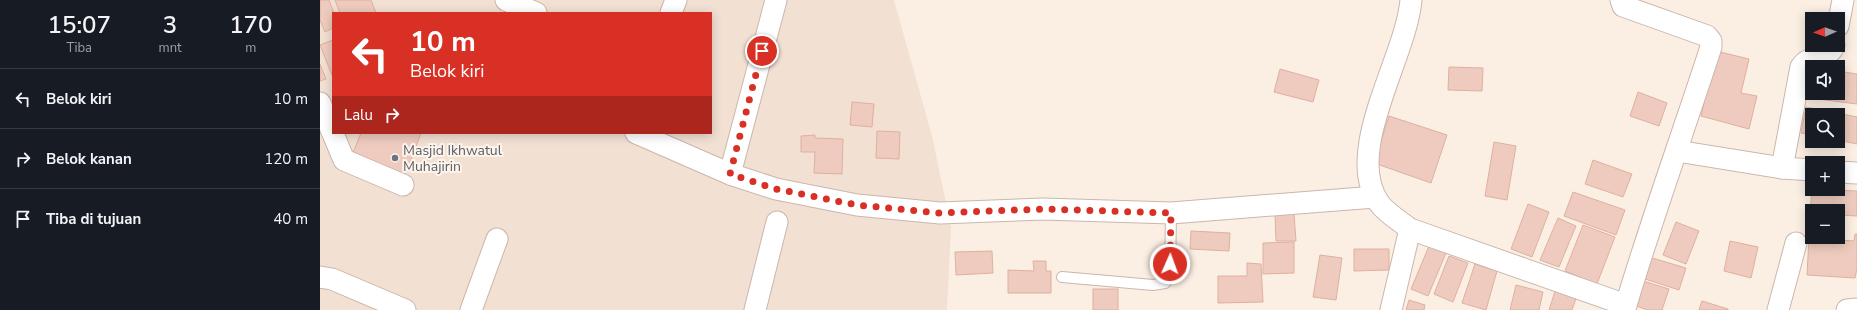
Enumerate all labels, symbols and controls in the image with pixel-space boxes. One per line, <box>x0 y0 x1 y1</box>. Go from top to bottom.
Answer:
text: 15:07 <box>48 9 111 41</box>
text: 3 <box>163 9 177 41</box>
text: 170 <box>229 9 272 41</box>
north arrow <box>1805 12 1845 52</box>
map controls <box>1805 12 1845 244</box>
text: 10 m <box>410 23 476 61</box>
icon: left <box>344 28 396 80</box>
pin <box>745 34 779 68</box>
text: Tiba <box>67 39 92 57</box>
text: mnt <box>159 39 182 57</box>
text: m <box>245 39 256 57</box>
icon: arrive <box>751 40 773 62</box>
text: Belok kiri <box>410 59 484 83</box>
button: sound <box>1805 60 1845 100</box>
icon: left <box>12 88 34 110</box>
text: Belok kiri <box>46 89 111 109</box>
text: 10 m <box>273 89 308 109</box>
icon: right <box>381 104 403 126</box>
text: Lalu <box>344 105 373 125</box>
button: search <box>1805 108 1845 148</box>
place label: Masjid Ikhwatul Muhajirin <box>403 141 503 176</box>
icon: right <box>12 148 34 170</box>
text: Belok kanan <box>46 149 132 169</box>
text: 120 m <box>264 149 308 169</box>
marker: Masjid Ikhwatul Muhajirin <box>390 153 400 163</box>
button: + <box>1805 156 1845 196</box>
button: − <box>1805 204 1845 244</box>
icon: arrive <box>12 208 34 230</box>
text: Tiba di tujuan <box>46 209 141 229</box>
text: 40 m <box>273 209 308 229</box>
position arrow <box>1149 243 1191 285</box>

